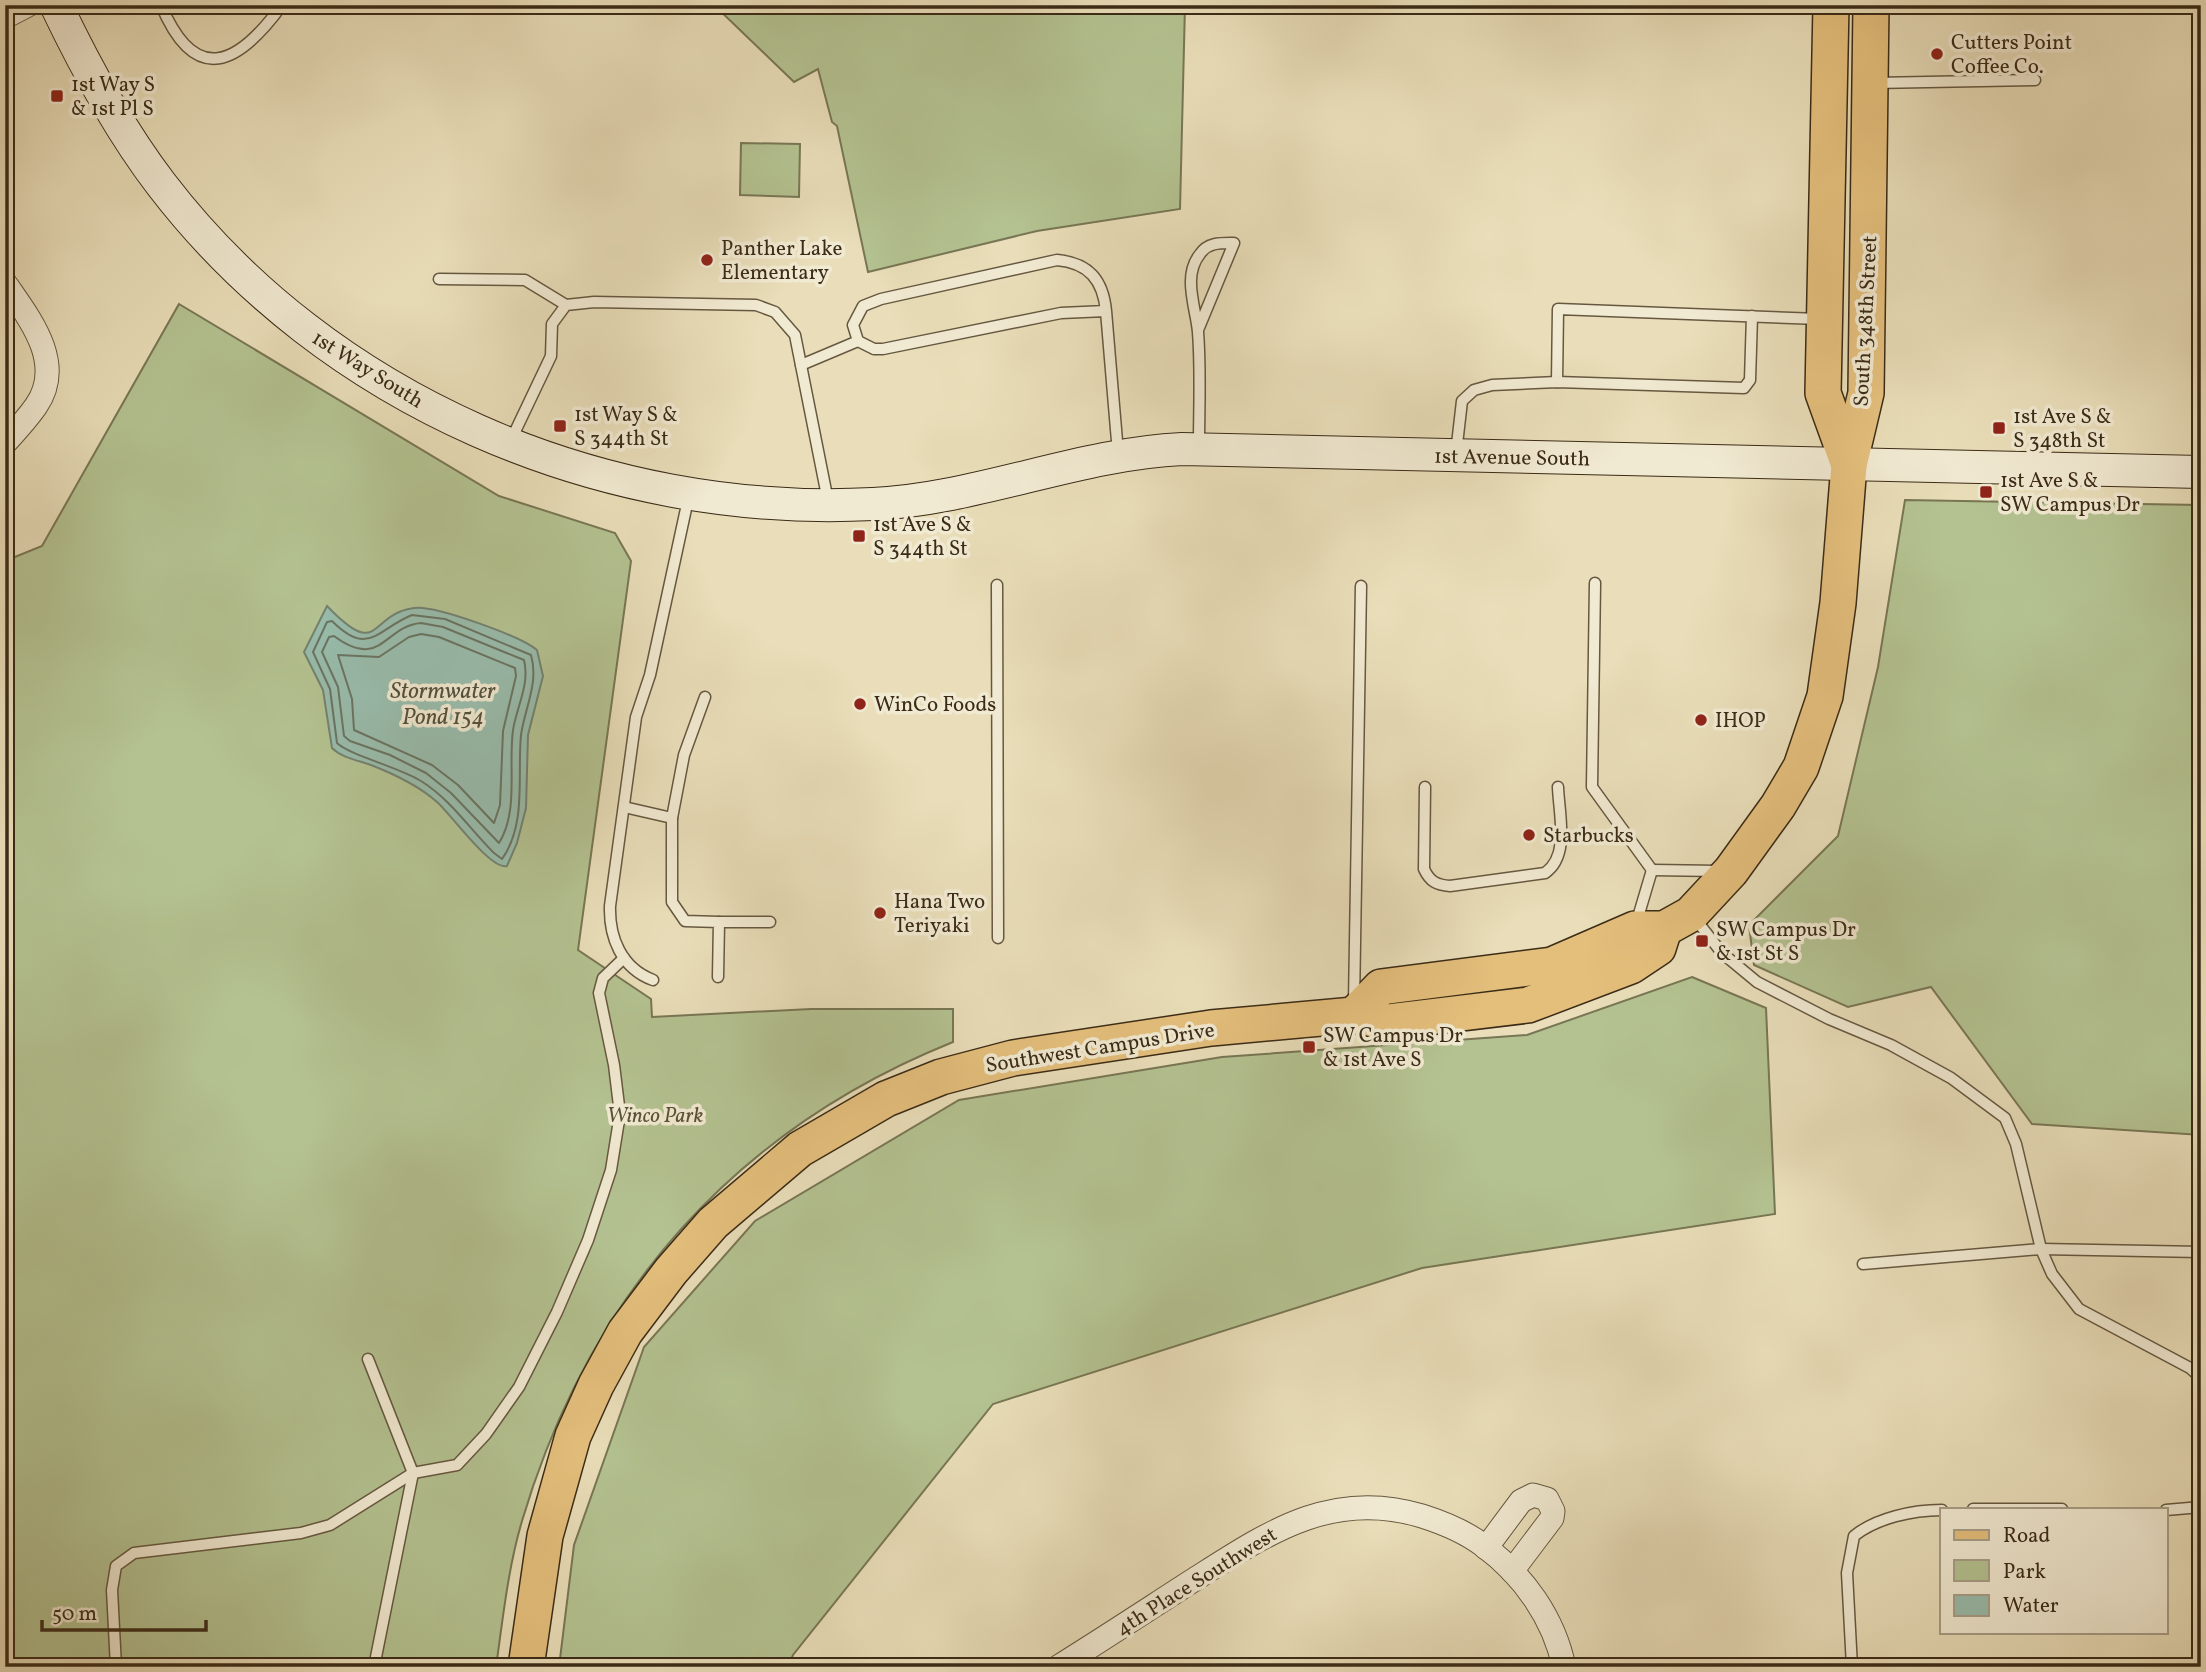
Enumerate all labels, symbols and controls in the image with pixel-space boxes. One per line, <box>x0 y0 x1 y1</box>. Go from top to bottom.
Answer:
place label: Cutters Point Coffee Co. <box>1951 29 2072 82</box>
marker: Cutters Point Coffee Co. <box>1929 46 1945 62</box>
place label: 1st Way S & 1st Pl S <box>71 71 155 124</box>
marker: 1st Way S & 1st Pl S <box>49 88 65 104</box>
place label: Panther Lake Elementary <box>721 235 842 288</box>
street label: South 348th Street <box>1848 235 1885 407</box>
marker: Panther Lake Elementary <box>699 252 715 268</box>
street label: 1st Way South <box>306 324 429 416</box>
place label: 1st Way S & S 344th St <box>574 401 678 454</box>
place label: 1st Ave S & S 348th St <box>2013 403 2112 456</box>
marker: 1st Way S & S 344th St <box>552 418 568 434</box>
marker: 1st Ave S & S 348th St <box>1991 420 2007 436</box>
street label: 1st Avenue South <box>1434 443 1590 474</box>
place label: 1st Ave S & SW Campus Dr <box>2000 467 2140 520</box>
marker: 1st Ave S & SW Campus Dr <box>1978 484 1994 500</box>
place label: 1st Ave S & S 344th St <box>873 511 972 564</box>
marker: 1st Ave S & S 344th St <box>851 528 867 544</box>
water label: Stormwater Pond 154 <box>390 676 496 734</box>
place label: WinCo Foods <box>874 691 996 720</box>
marker: WinCo Foods <box>852 696 868 712</box>
place label: IHOP <box>1715 707 1766 736</box>
marker: IHOP <box>1693 712 1709 728</box>
place label: Starbucks <box>1543 822 1634 851</box>
marker: Starbucks <box>1521 827 1537 843</box>
place label: Hana Two Teriyaki <box>894 888 985 941</box>
marker: Hana Two Teriyaki <box>872 905 888 921</box>
place label: SW Campus Dr & 1st St S <box>1716 916 1856 969</box>
marker: SW Campus Dr & 1st St S <box>1694 933 1710 949</box>
street label: Southwest Campus Drive <box>984 1016 1217 1081</box>
place label: SW Campus Dr & 1st Ave S <box>1323 1022 1463 1075</box>
marker: SW Campus Dr & 1st Ave S <box>1301 1039 1317 1055</box>
park label: Winco Park <box>607 1102 703 1131</box>
legend <box>1940 1508 2168 1634</box>
street label: 4th Place Southwest <box>1111 1521 1283 1644</box>
text: Road <box>2003 1522 2050 1551</box>
text: Park <box>2003 1558 2046 1587</box>
scale bar <box>42 1588 206 1632</box>
text: Water <box>2003 1592 2059 1621</box>
text: 50 m <box>52 1600 97 1629</box>

